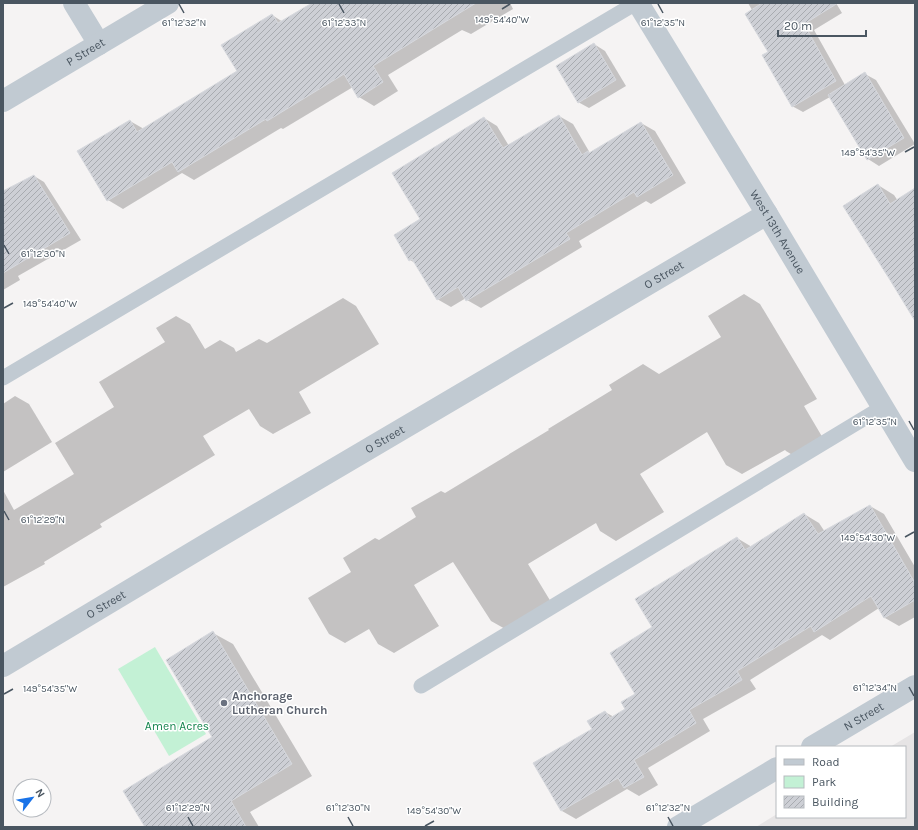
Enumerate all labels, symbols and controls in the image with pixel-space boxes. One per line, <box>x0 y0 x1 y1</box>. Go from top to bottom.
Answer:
scale bar <box>778 12 866 38</box>
text: 149°54'40"W <box>475 14 529 26</box>
text: 61°12'32"N <box>162 17 206 29</box>
text: 61°12'33"N <box>322 17 366 29</box>
text: 61°12'35"N <box>641 17 685 29</box>
text: 20 m <box>784 19 812 33</box>
street label: P Street <box>64 35 108 69</box>
text: 149°54'35"W <box>841 147 895 159</box>
street label: West 13th Avenue <box>747 187 808 276</box>
text: 61°12'30"N <box>21 248 65 260</box>
street label: O Street <box>642 257 687 292</box>
text: 149°54'40"W <box>23 298 77 310</box>
text: 61°12'35"N <box>853 416 897 428</box>
street label: O Street <box>362 422 407 456</box>
text: 61°12'29"N <box>21 514 65 526</box>
text: 149°54'30"W <box>841 532 895 544</box>
street label: O Street <box>84 587 129 622</box>
text: 61°12'34"N <box>853 682 897 694</box>
text: 149°54'35"W <box>23 683 77 695</box>
place label: Anchorage Lutheran Church <box>232 689 327 717</box>
marker: Anchorage Lutheran Church <box>219 698 229 708</box>
street label: N Street <box>841 699 887 734</box>
park label: Amen Acres <box>145 719 209 733</box>
legend <box>776 746 906 818</box>
text: Road <box>812 755 840 769</box>
text: Park <box>812 775 837 789</box>
north arrow <box>12 778 52 818</box>
text: N <box>33 786 48 800</box>
text: Building <box>812 795 859 809</box>
text: 61°12'29"N <box>166 802 210 814</box>
text: 61°12'30"N <box>326 802 370 814</box>
text: 61°12'32"N <box>646 802 690 814</box>
text: 149°54'30"W <box>407 805 461 817</box>

